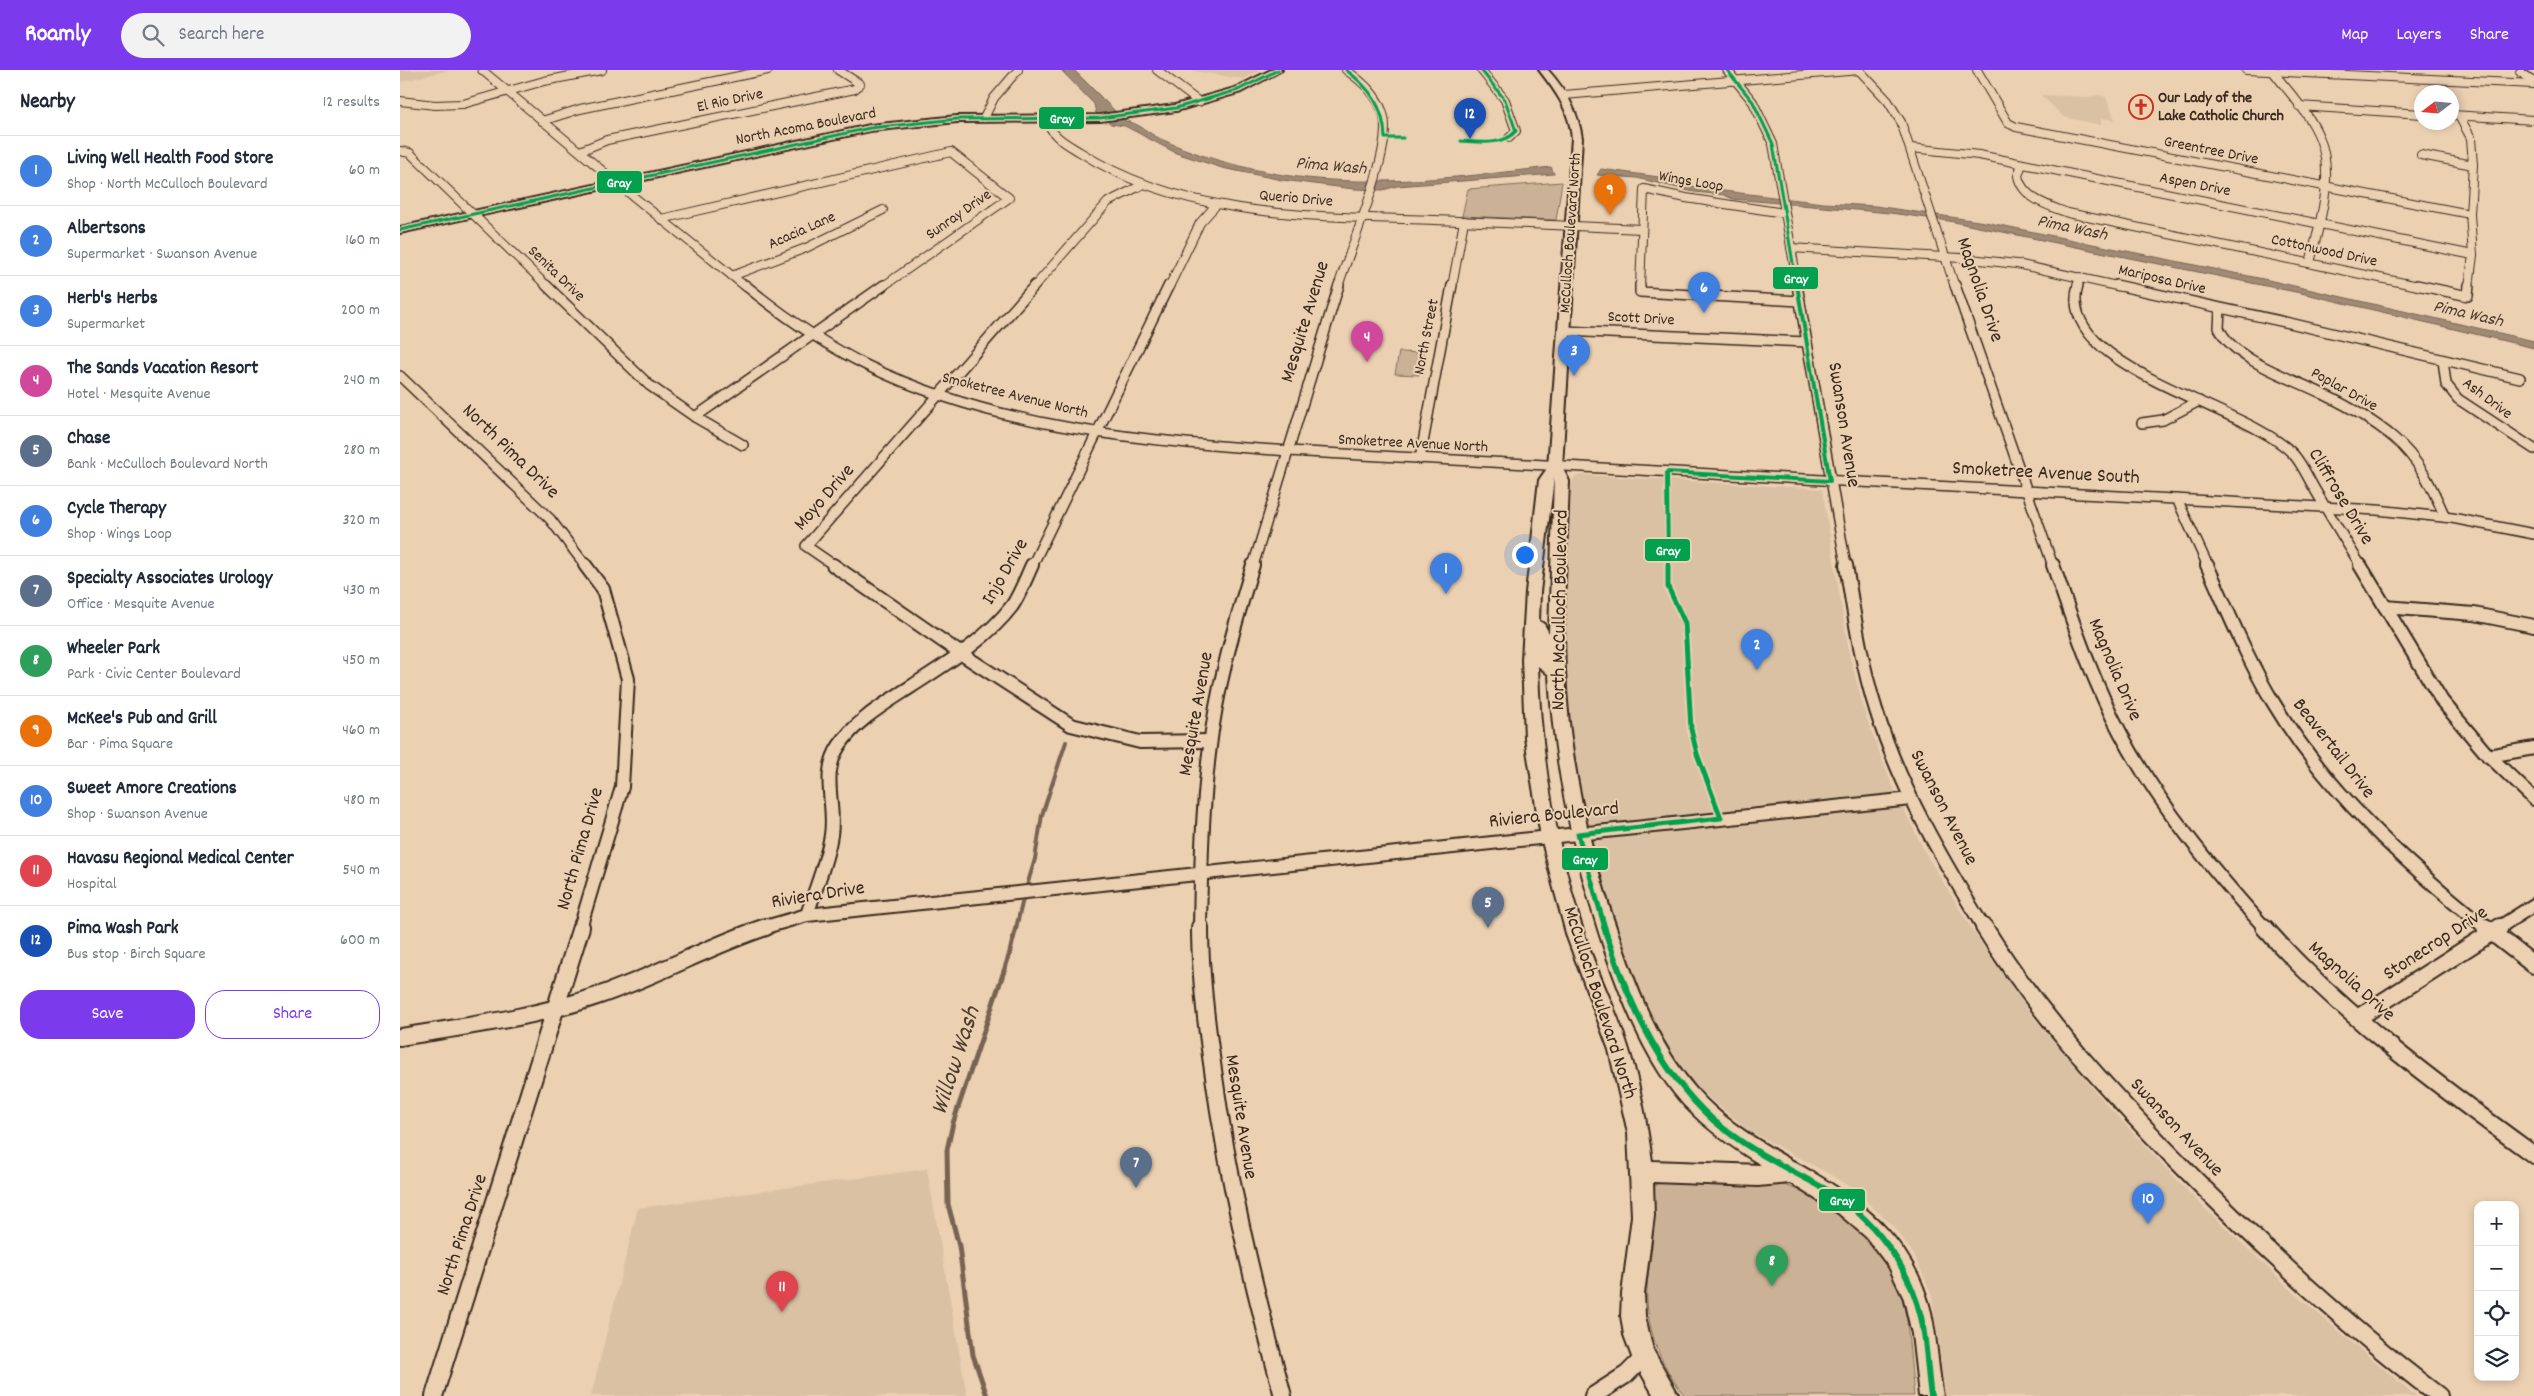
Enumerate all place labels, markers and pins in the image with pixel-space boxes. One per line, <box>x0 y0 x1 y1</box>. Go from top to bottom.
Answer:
place label: Our Lady of the Lake Catholic Church <box>2158 87 2284 128</box>
church icon: Our Lady of the Lake Catholic Church <box>2128 94 2154 120</box>
pin: 12 <box>1454 98 1486 139</box>
pin: 9 <box>1594 174 1626 215</box>
pin: 6 <box>1688 272 1720 313</box>
pin: 4 <box>1351 321 1383 362</box>
pin: 3 <box>1558 335 1590 376</box>
pin: 1 <box>1430 553 1462 594</box>
pin: 2 <box>1741 629 1773 670</box>
pin: 5 <box>1472 887 1504 928</box>
pin: 7 <box>1120 1147 1152 1188</box>
pin: 10 <box>2132 1183 2164 1224</box>
pin: 8 <box>1756 1245 1788 1286</box>
pin: 11 <box>766 1271 798 1312</box>

